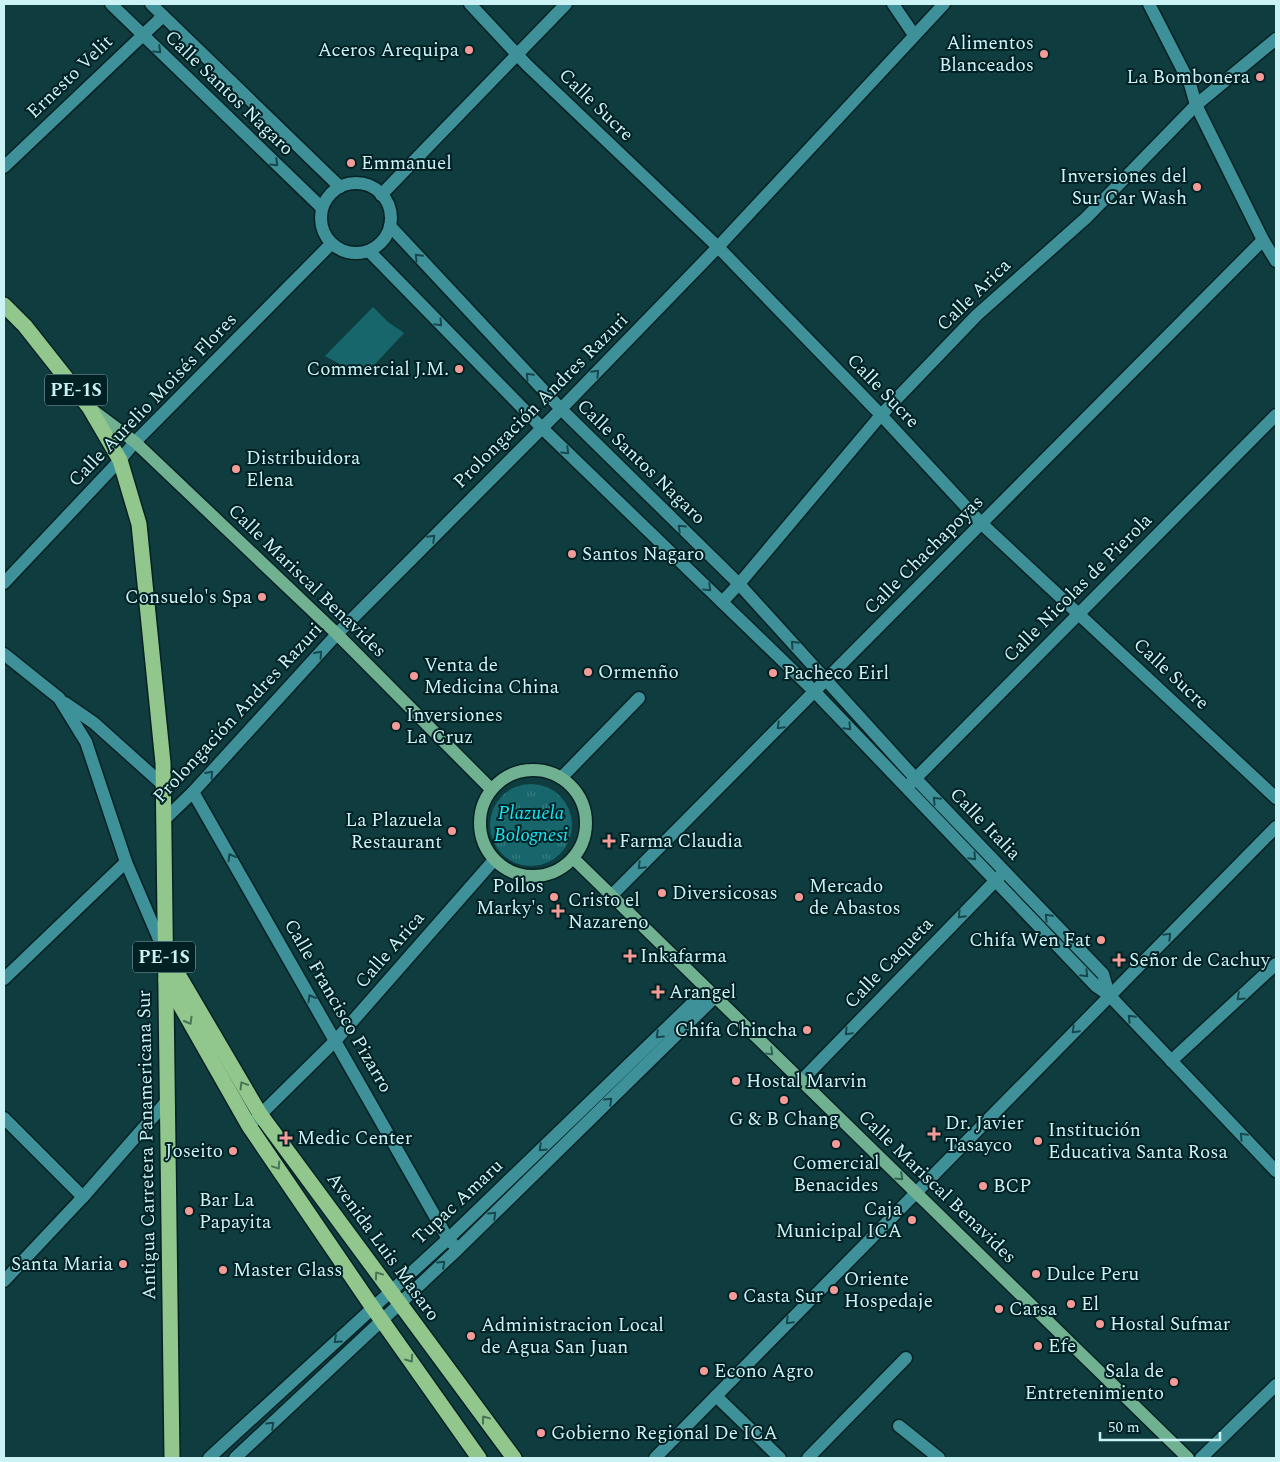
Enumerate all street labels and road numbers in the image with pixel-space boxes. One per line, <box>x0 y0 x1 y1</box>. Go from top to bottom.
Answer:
street label: Calle Santos Nagaro <box>158 23 300 163</box>
street label: Ernesto Velit <box>20 28 120 126</box>
street label: Calle Sucre <box>552 62 640 148</box>
street label: Calle Arica <box>930 251 1018 338</box>
street label: Calle Aurelio Moisés Flores <box>62 306 244 494</box>
street label: Prolongación Andres Razuri <box>447 307 635 495</box>
street label: Calle Sucre <box>840 347 926 435</box>
road number: PE-1S <box>45 374 107 406</box>
street label: Calle Santos Nagaro <box>570 392 712 532</box>
street label: Calle Chachapoyas <box>857 488 991 622</box>
street label: Calle Mariscal Benavides <box>221 497 393 665</box>
street label: Calle Nicolas de Pierola <box>997 506 1160 669</box>
street label: Prolongación Andres Razuri <box>146 616 330 810</box>
street label: Calle Sucre <box>1126 631 1216 717</box>
street label: Calle Italia <box>943 781 1028 868</box>
street label: Calle Arica <box>348 904 432 995</box>
street label: Calle Caqueta <box>838 910 941 1015</box>
street label: Calle Francisco Pizarro <box>276 914 400 1098</box>
road number: PE-1S <box>133 942 195 972</box>
street label: Antigua Carretera Panamericana Sur <box>130 989 164 1300</box>
street label: Calle Mariscal Benavides <box>851 1103 1023 1271</box>
street label: Tupac Amaru <box>406 1152 510 1252</box>
street label: Avenida Luis Masaro <box>319 1167 447 1327</box>

